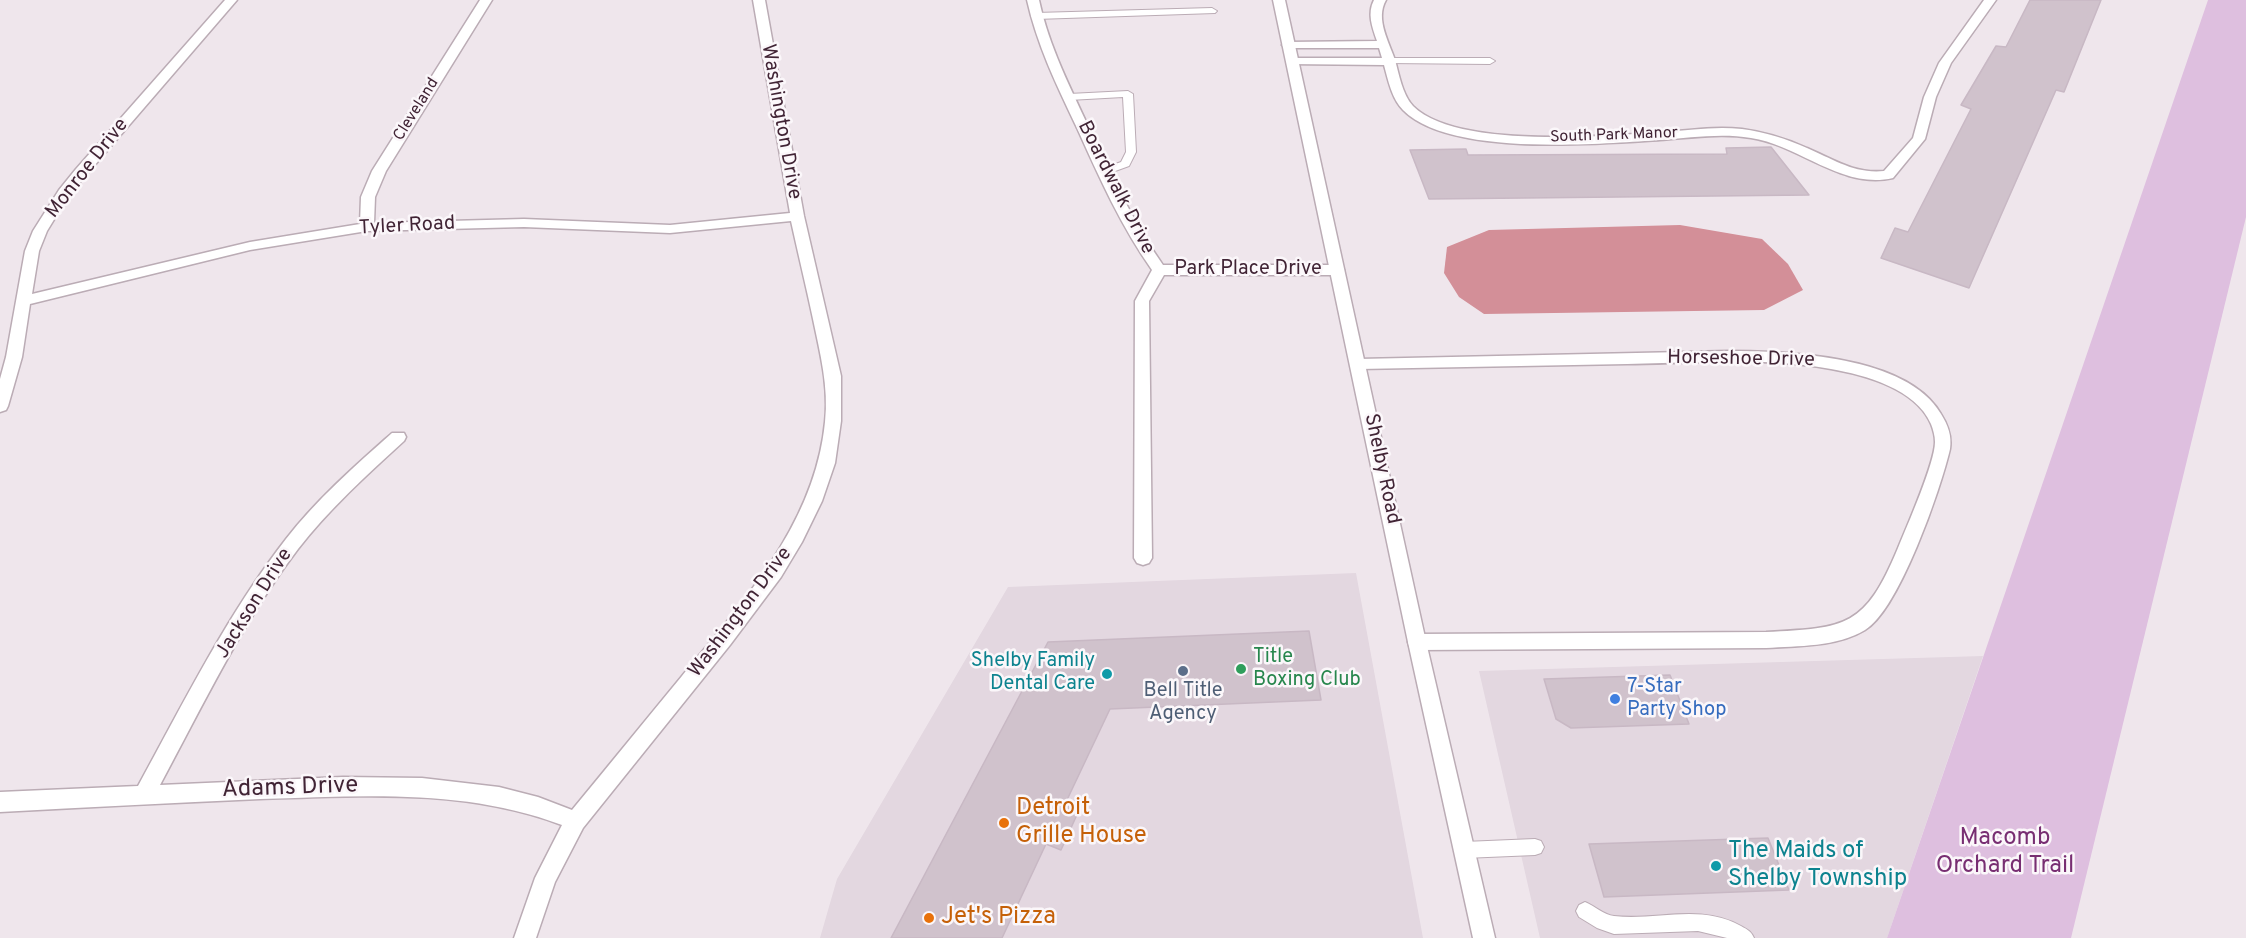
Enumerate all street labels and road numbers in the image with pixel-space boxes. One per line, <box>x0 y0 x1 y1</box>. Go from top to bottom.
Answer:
street label: Washington Drive <box>755 43 805 201</box>
street label: Cleveland <box>390 75 444 145</box>
street label: Monroe Drive <box>42 114 134 224</box>
street label: Boardwalk Drive <box>1071 117 1159 259</box>
street label: South Park Manor <box>1550 124 1678 148</box>
street label: Tyler Road <box>358 212 456 242</box>
street label: Park Place Drive <box>1174 258 1322 282</box>
street label: Horseshoe Drive <box>1667 347 1815 373</box>
street label: Shelby Road <box>1358 412 1404 526</box>
street label: Washington Drive <box>684 543 798 683</box>
street label: Jackson Drive <box>212 544 298 664</box>
street label: Adams Drive <box>221 772 359 806</box>

